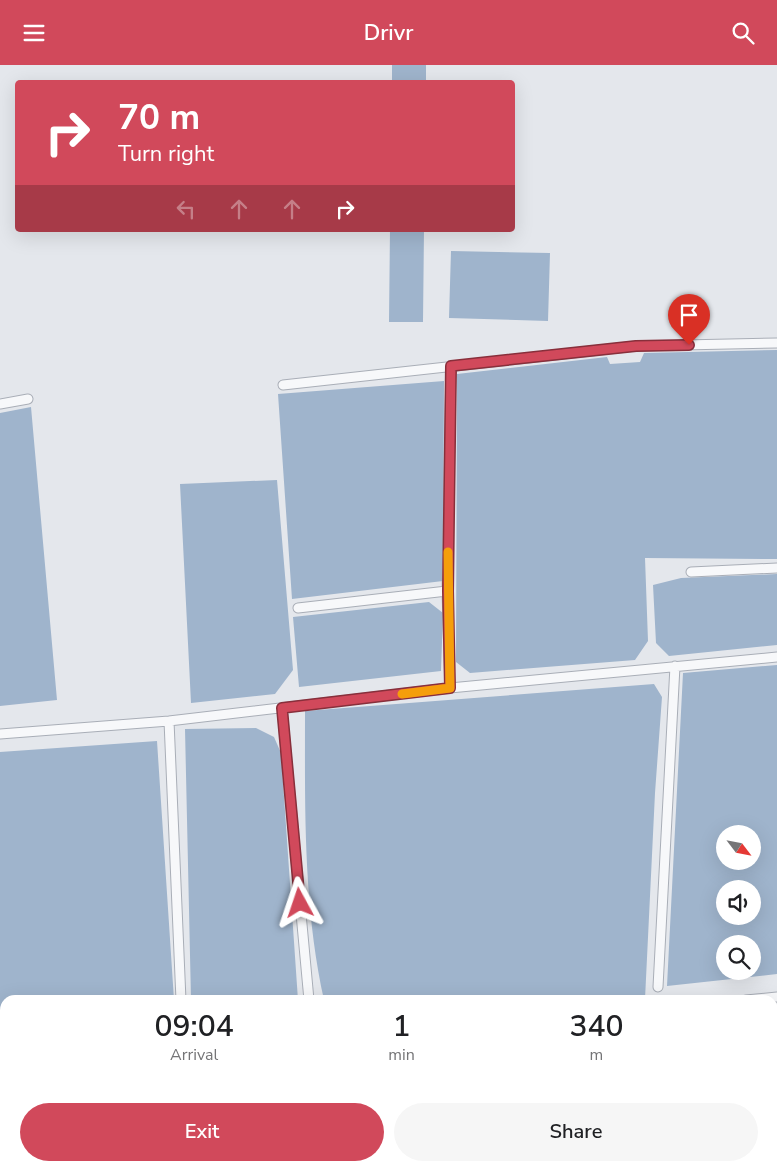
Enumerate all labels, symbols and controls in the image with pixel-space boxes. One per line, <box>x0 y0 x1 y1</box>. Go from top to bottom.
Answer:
text: Drivr <box>364 18 413 48</box>
icon: menu <box>20 19 48 47</box>
icon: search <box>729 19 757 47</box>
text: 70 m <box>118 94 200 141</box>
icon: right <box>35 100 100 165</box>
text: Turn right <box>118 139 214 169</box>
icon: left <box>172 195 200 223</box>
icon: ahead <box>225 195 253 223</box>
icon: ahead <box>278 195 306 223</box>
icon: right <box>331 195 359 223</box>
pin <box>668 294 710 345</box>
icon: arrive <box>675 301 703 329</box>
north arrow <box>716 825 761 870</box>
map controls <box>716 825 761 980</box>
position arrow <box>273 876 325 928</box>
button: sound <box>716 880 761 925</box>
button: search <box>716 935 761 980</box>
text: 09:04 <box>155 1006 234 1047</box>
text: 1 <box>393 1006 411 1047</box>
text: 340 <box>569 1006 623 1047</box>
text: Arrival <box>170 1044 218 1066</box>
text: min <box>388 1044 415 1066</box>
text: m <box>590 1044 603 1066</box>
button: Exit <box>20 1103 384 1161</box>
button: Share <box>394 1103 758 1161</box>

